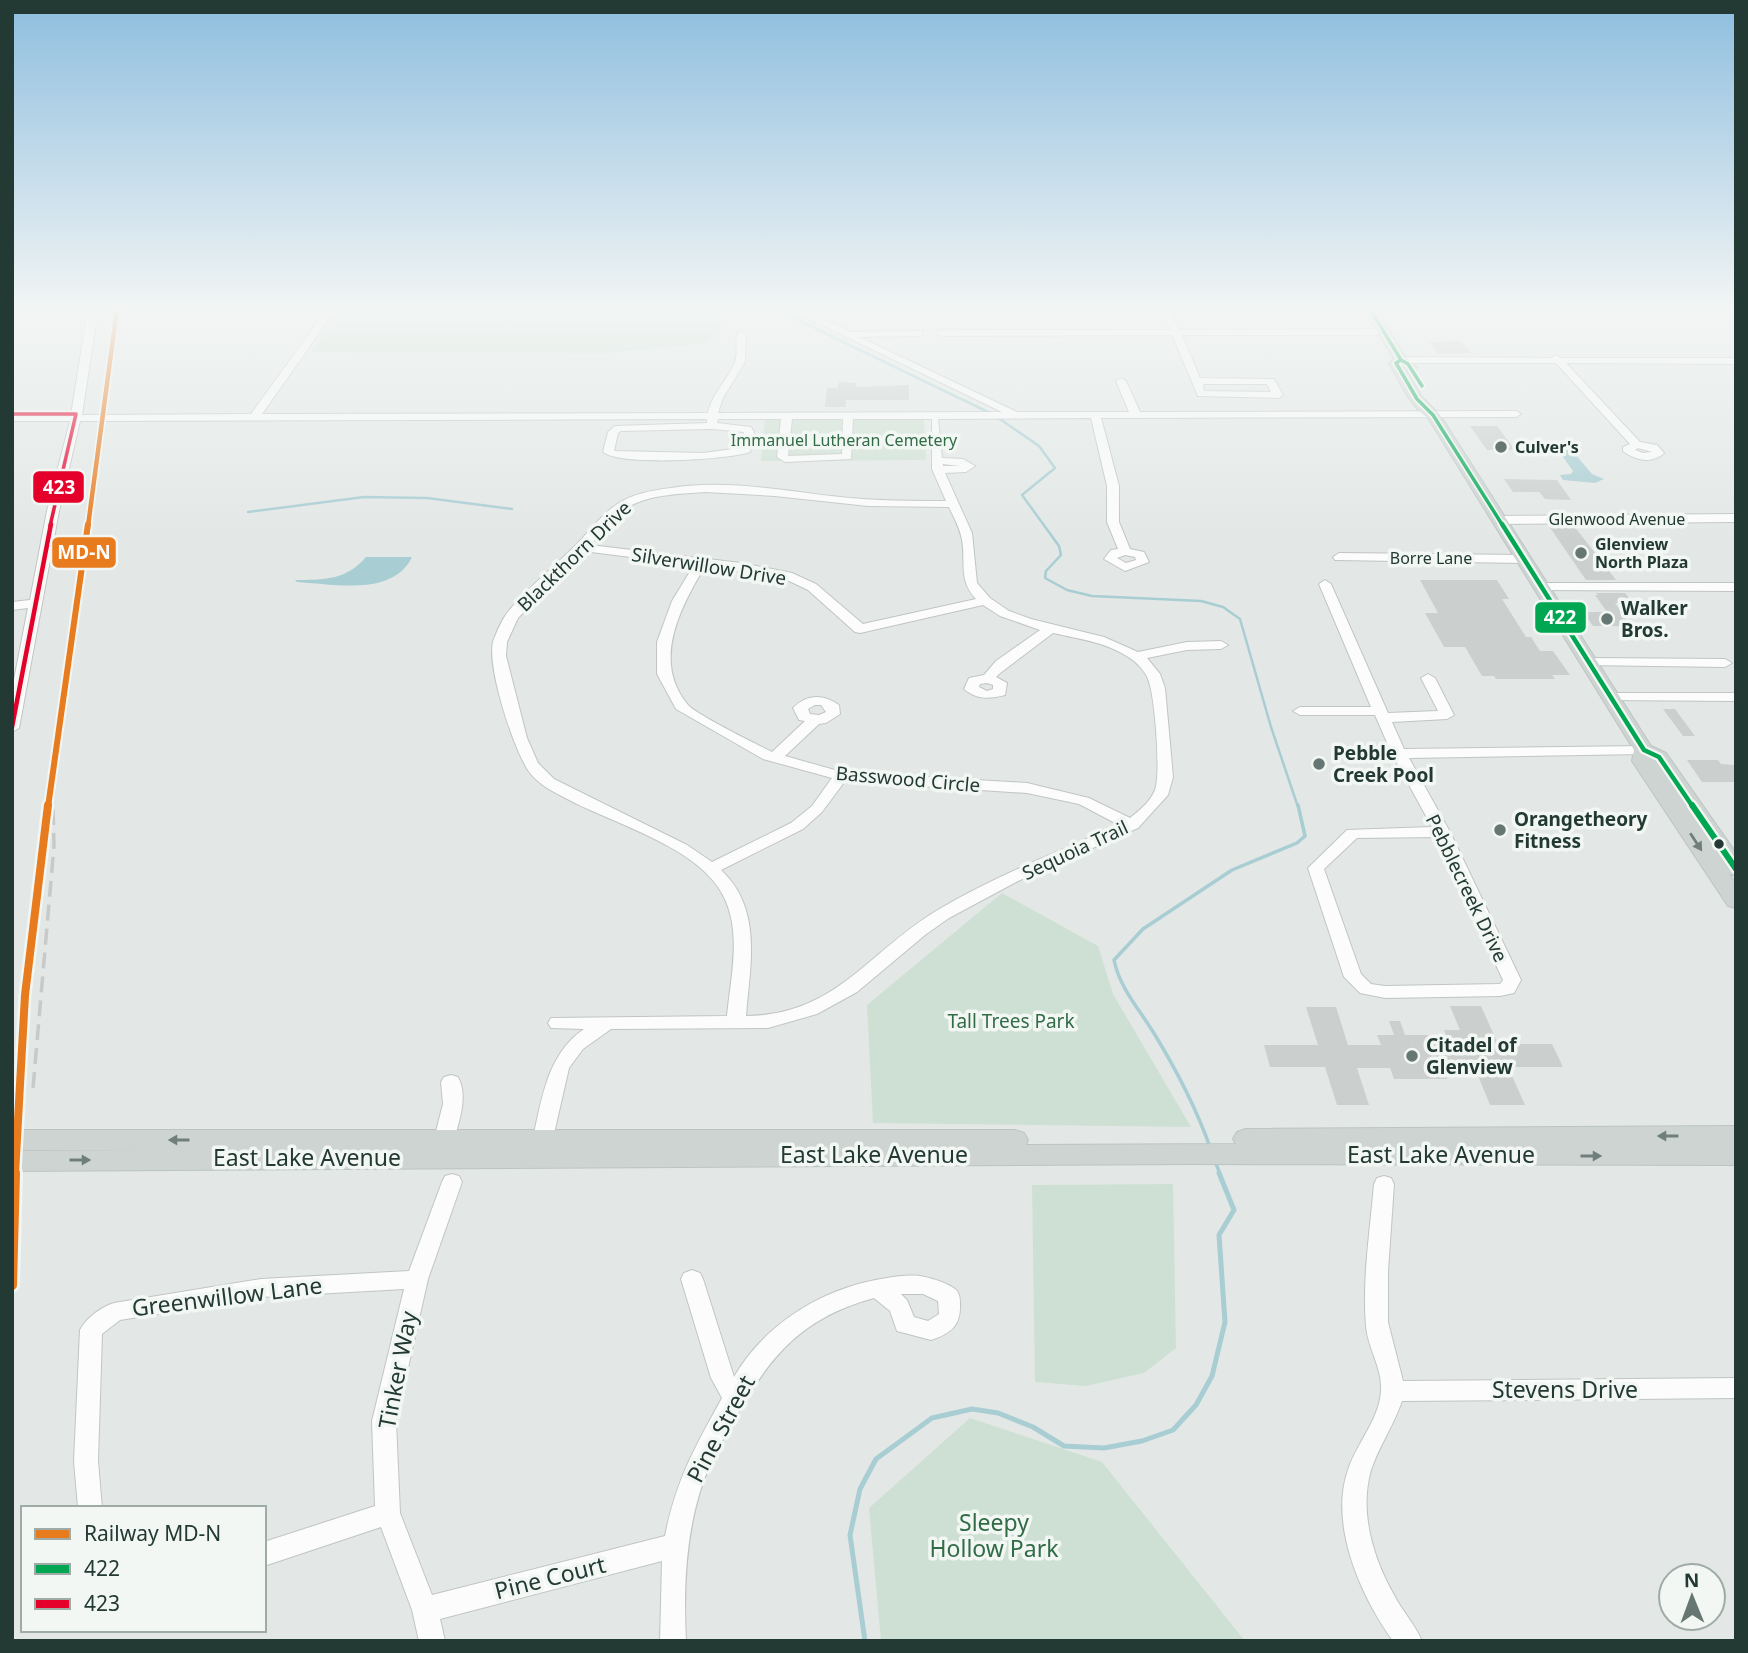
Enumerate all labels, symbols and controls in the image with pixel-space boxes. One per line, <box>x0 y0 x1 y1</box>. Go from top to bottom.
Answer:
park label: Immanuel Lutheran Cemetery <box>731 429 958 451</box>
place label: Culver's <box>1515 436 1579 458</box>
marker: Culver's <box>1493 439 1509 455</box>
line badge: 423 <box>32 470 85 504</box>
text: 423 <box>43 474 75 500</box>
street label: Blackthorn Drive <box>511 495 637 617</box>
street label: Glenwood Avenue <box>1549 508 1685 530</box>
place label: Glenview North Plaza <box>1595 533 1688 573</box>
line badge: MD-N <box>51 536 117 569</box>
text: MD-N <box>57 539 111 565</box>
street label: Silverwillow Drive <box>630 541 788 591</box>
marker: Glenview North Plaza <box>1573 545 1589 561</box>
street label: Borre Lane <box>1390 547 1472 569</box>
place label: Walker Bros. <box>1621 595 1688 643</box>
line badge: 422 <box>1534 601 1587 634</box>
text: 422 <box>1544 604 1576 630</box>
marker: Walker Bros. <box>1599 611 1615 627</box>
place label: Pebble Creek Pool <box>1333 740 1434 788</box>
marker: Pebble Creek Pool <box>1311 756 1327 772</box>
street label: Basswood Circle <box>835 760 981 798</box>
place label: Orangetheory Fitness <box>1514 806 1648 854</box>
street label: Pebblecreek Drive <box>1420 810 1514 966</box>
street label: Sequoia Trail <box>1018 814 1132 886</box>
marker: Orangetheory Fitness <box>1492 822 1508 838</box>
one-way arrow <box>1690 832 1703 851</box>
unlabelled marker <box>1712 837 1726 851</box>
park label: Tall Trees Park <box>947 1008 1075 1034</box>
place label: Citadel of Glenview <box>1426 1032 1518 1080</box>
marker: Citadel of Glenview <box>1404 1048 1420 1064</box>
one-way arrow <box>1656 1130 1678 1142</box>
one-way arrow <box>168 1134 190 1146</box>
street label: East Lake Avenue <box>780 1138 968 1170</box>
street label: East Lake Avenue <box>1347 1138 1535 1170</box>
street label: East Lake Avenue <box>213 1141 401 1173</box>
one-way arrow <box>1580 1150 1602 1162</box>
one-way arrow <box>70 1154 92 1166</box>
street label: Greenwillow Lane <box>130 1268 324 1324</box>
street label: Tinker Way <box>370 1308 424 1431</box>
street label: Pine Street <box>678 1369 762 1488</box>
street label: Stevens Drive <box>1492 1373 1638 1405</box>
legend <box>21 1506 266 1632</box>
park label: Sleepy Hollow Park <box>930 1506 1059 1564</box>
text: Railway MD-N <box>84 1519 221 1547</box>
street label: Pine Court <box>491 1548 609 1606</box>
text: 422 <box>84 1554 120 1582</box>
north arrow <box>1657 1562 1727 1632</box>
text: N <box>1684 1567 1700 1593</box>
text: 423 <box>84 1589 120 1617</box>

